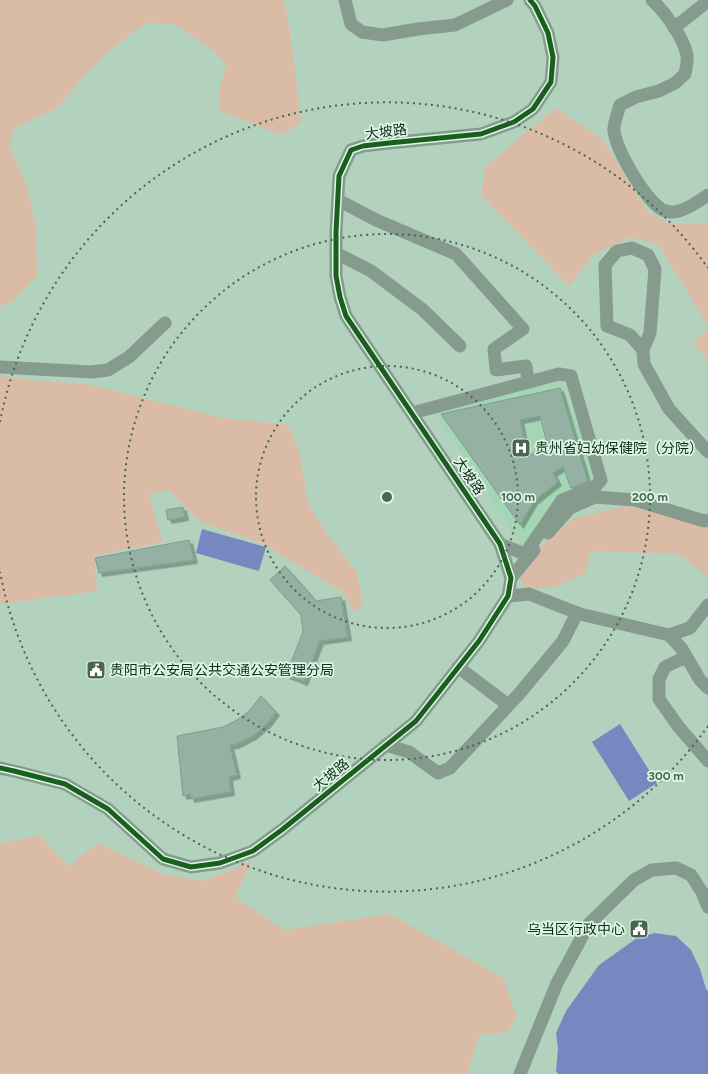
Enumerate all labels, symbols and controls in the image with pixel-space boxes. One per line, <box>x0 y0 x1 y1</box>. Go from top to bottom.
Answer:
street label: 大坡路 <box>364 121 408 143</box>
hospital icon: 贵州省妇幼保健院（分院） <box>510 437 532 459</box>
place label: 贵州省妇幼保健院（分院） <box>535 440 703 457</box>
street label: 大坡路 <box>450 454 488 498</box>
centre of rings <box>380 490 394 504</box>
text: 100 m <box>501 490 535 504</box>
text: 200 m <box>632 490 668 504</box>
public building icon: 贵阳市公安局公共交通公安管理分局 <box>85 659 107 681</box>
place label: 贵阳市公安局公共交通公安管理分局 <box>110 662 334 679</box>
street label: 大坡路 <box>309 755 353 795</box>
text: 300 m <box>648 769 684 783</box>
public building icon: 乌当区行政中心 <box>628 918 650 940</box>
place label: 乌当区行政中心 <box>527 921 625 938</box>

